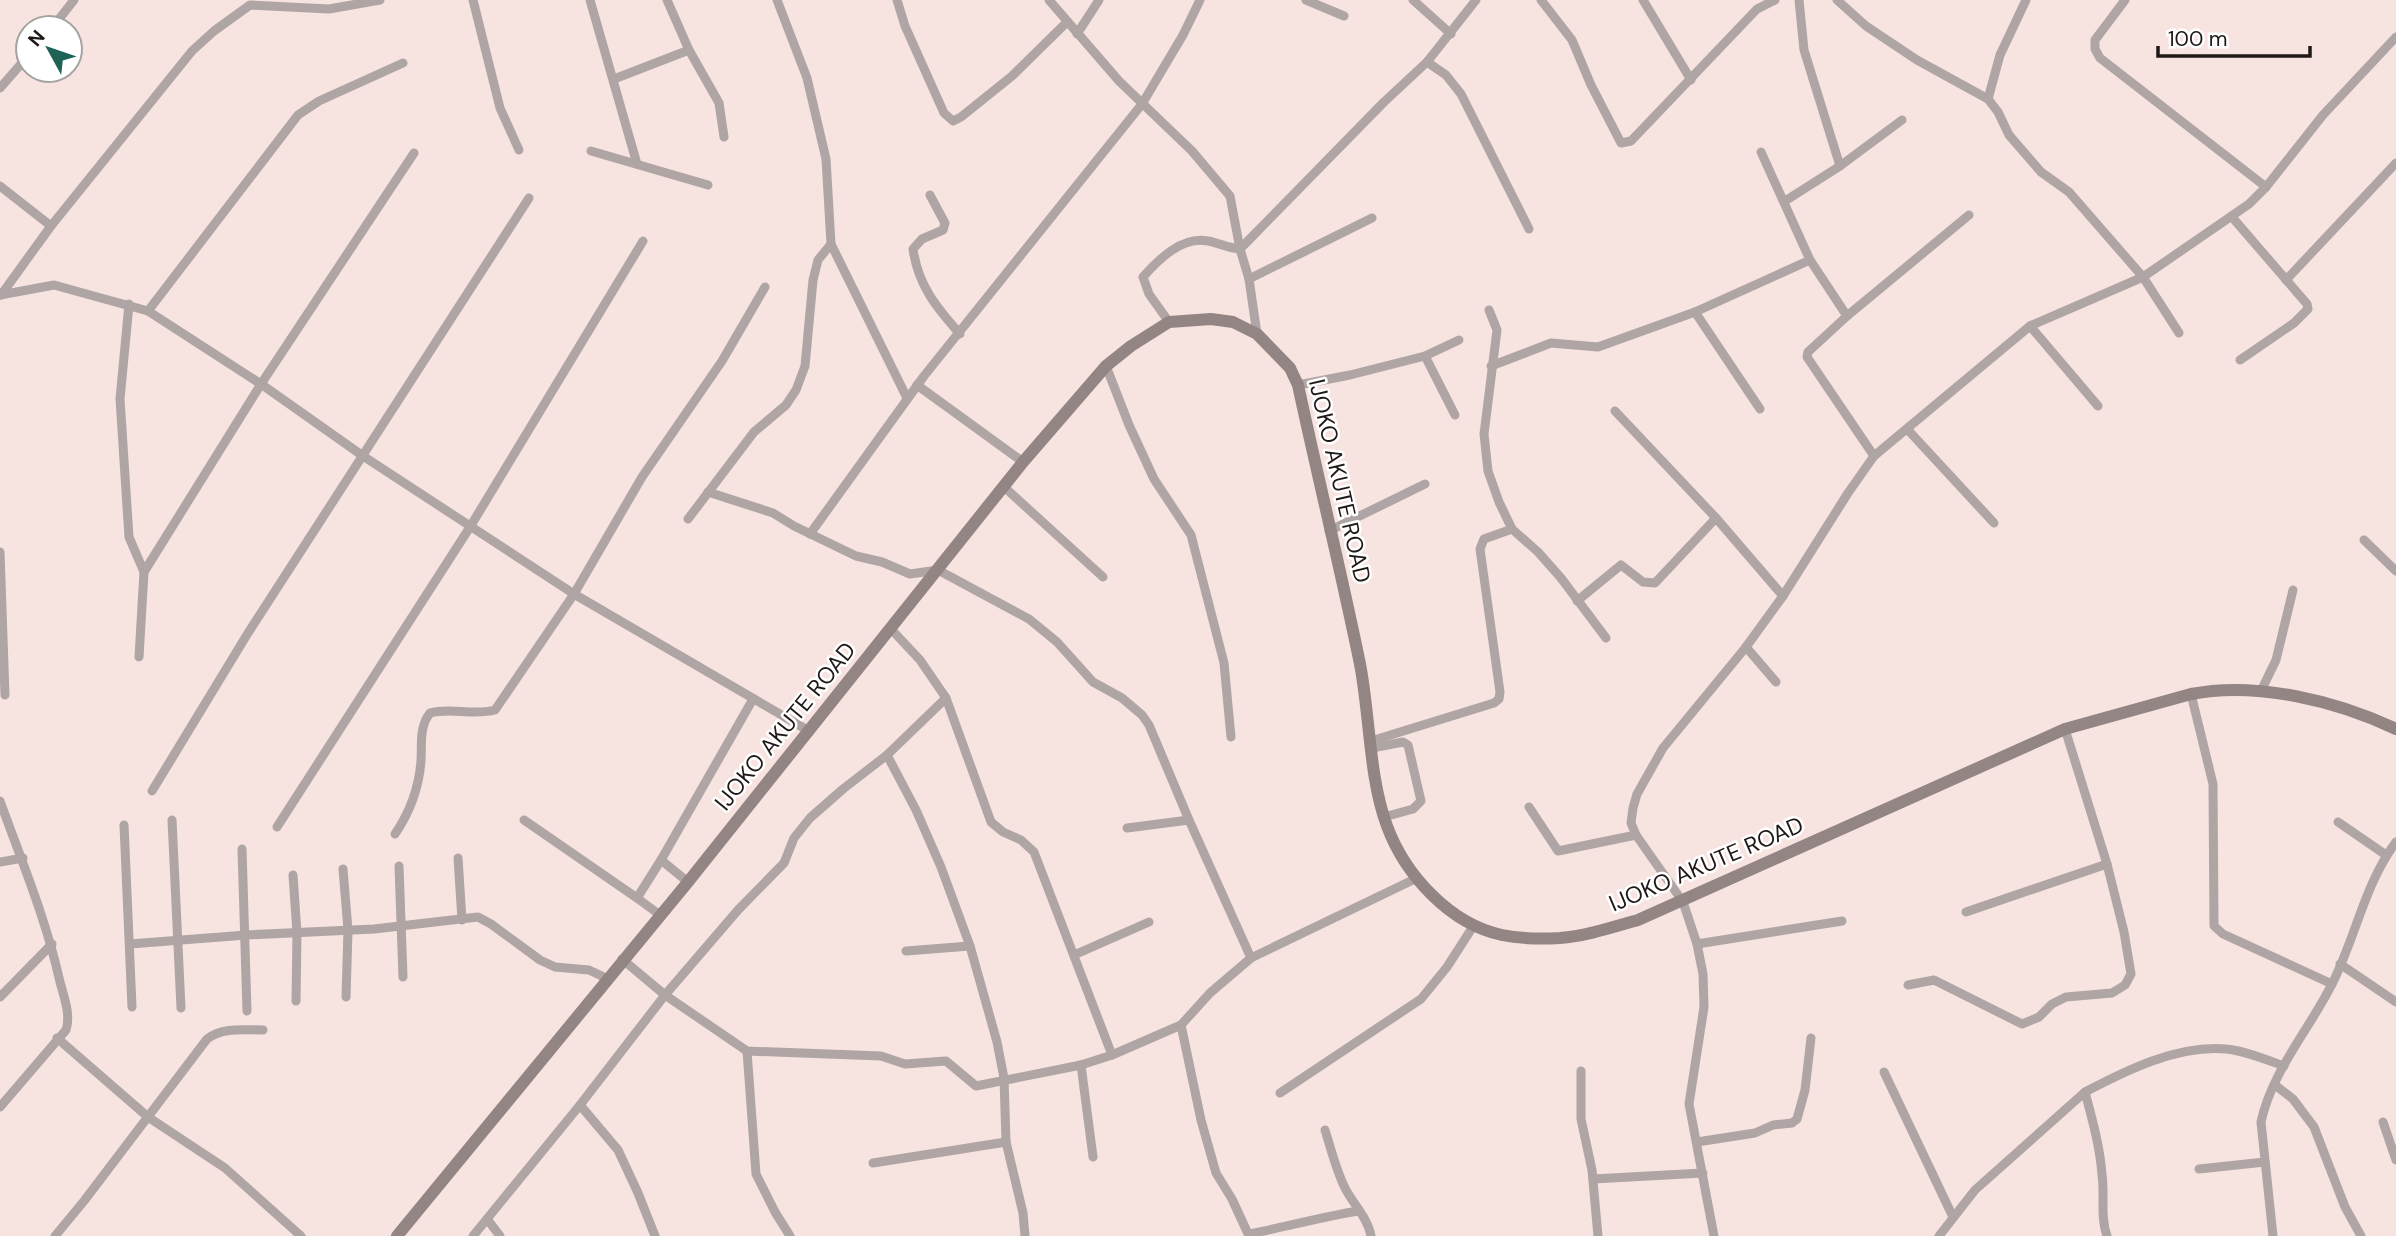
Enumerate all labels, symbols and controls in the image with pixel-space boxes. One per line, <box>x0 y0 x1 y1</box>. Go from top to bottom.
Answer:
north arrow <box>14 14 84 84</box>
scale bar <box>2158 14 2310 58</box>
text: N <box>22 25 50 52</box>
text: 100 m <box>2168 25 2228 53</box>
street label: IJOKO AKUTE ROAD <box>1302 376 1378 586</box>
street label: IJOKO AKUTE ROAD <box>708 636 862 816</box>
street label: IJOKO AKUTE ROAD <box>1604 809 1808 919</box>

